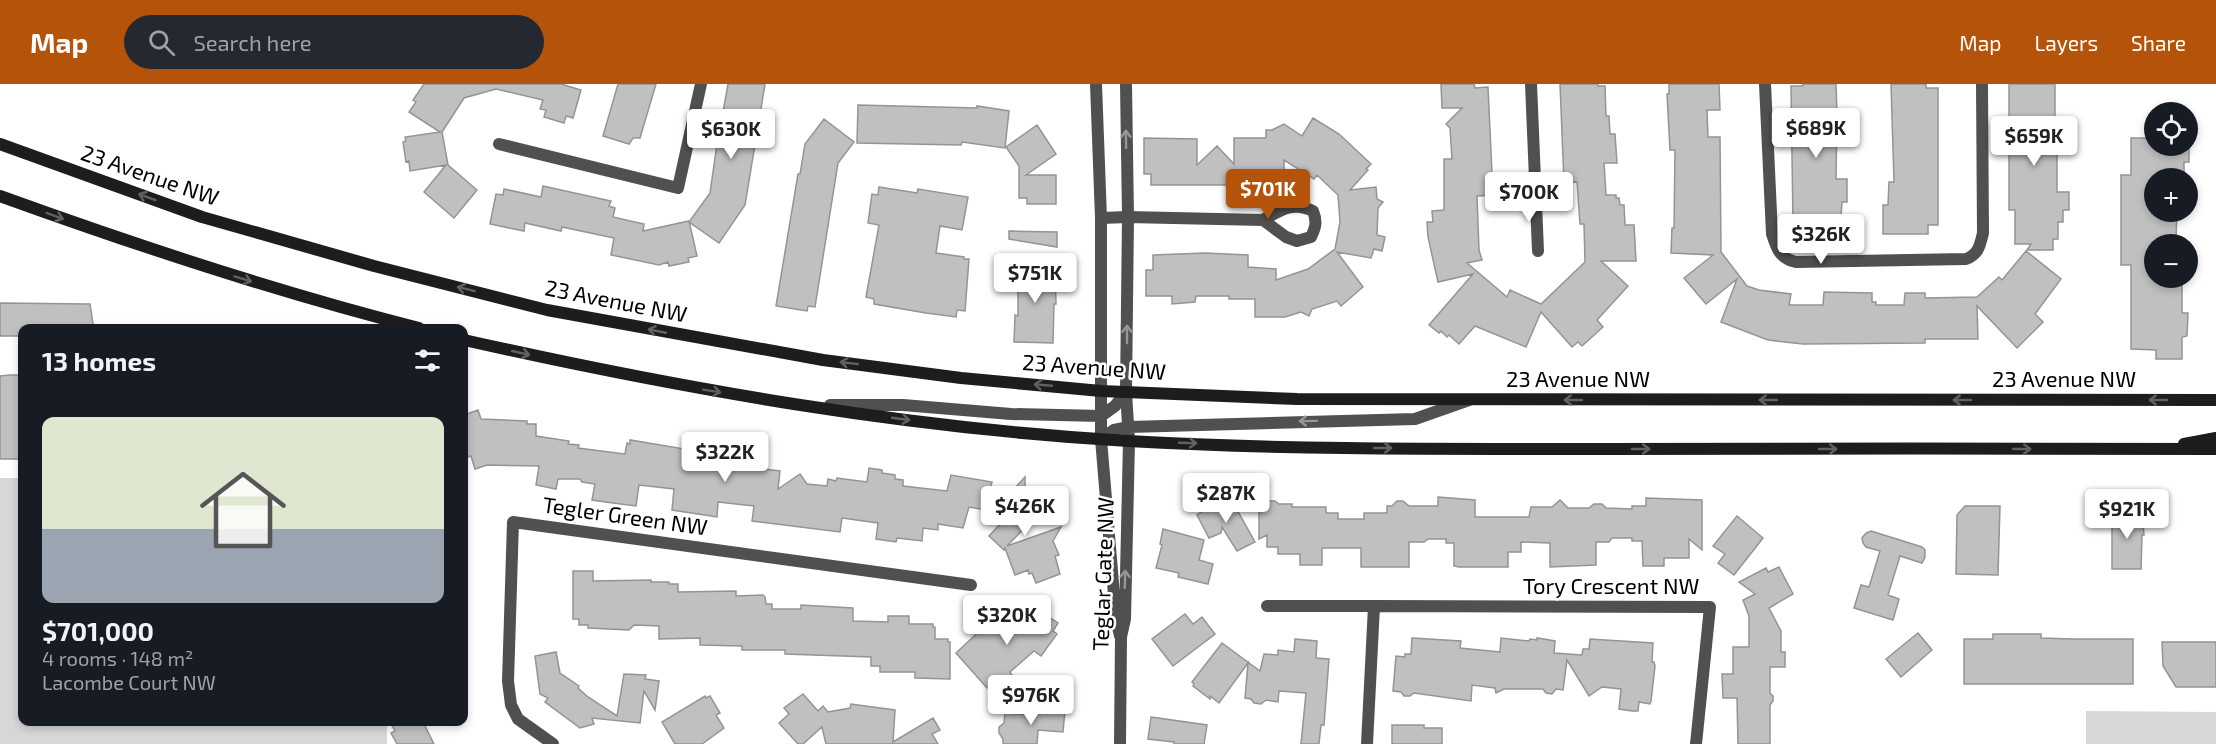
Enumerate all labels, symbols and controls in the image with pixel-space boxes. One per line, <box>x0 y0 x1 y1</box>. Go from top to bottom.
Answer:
search box <box>124 15 544 69</box>
text: Map <box>30 25 88 59</box>
icon: search <box>145 26 178 59</box>
text: Search here <box>193 29 312 55</box>
text: Map <box>1959 30 2001 55</box>
text: Layers <box>2034 30 2098 55</box>
text: Share <box>2131 30 2186 55</box>
map controls <box>2144 102 2198 288</box>
button: locate <box>2144 102 2198 156</box>
pin: $689K <box>1774 108 1858 159</box>
pin: $630K <box>689 109 773 160</box>
text: $689K <box>1786 115 1846 139</box>
text: $630K <box>701 116 761 140</box>
pin: $659K <box>1992 116 2076 167</box>
text: $659K <box>2005 123 2063 147</box>
one-way arrow <box>1121 129 1132 149</box>
street label: 23 Avenue NW <box>78 138 223 210</box>
button: + <box>2144 168 2198 222</box>
pin: $701K <box>1226 169 1310 220</box>
pin: $700K <box>1487 172 1571 223</box>
text: $701K <box>1240 176 1296 200</box>
text: $700K <box>1499 179 1559 203</box>
one-way arrow <box>138 191 157 202</box>
one-way arrow <box>45 212 64 223</box>
pin: $326K <box>1779 214 1863 265</box>
text: $326K <box>1791 221 1851 245</box>
button: − <box>2144 234 2198 288</box>
pin: $751K <box>993 253 1077 304</box>
text: $751K <box>1008 260 1062 284</box>
one-way arrow <box>233 274 252 285</box>
street label: 23 Avenue NW <box>543 274 689 327</box>
one-way arrow <box>457 283 476 295</box>
one-way arrow <box>1121 324 1133 344</box>
one-way arrow <box>647 325 667 336</box>
icon: filters <box>411 344 444 377</box>
text: 13 homes <box>42 345 156 376</box>
one-way arrow <box>511 347 530 359</box>
street label: 23 Avenue NW <box>1021 348 1167 384</box>
one-way arrow <box>839 357 859 368</box>
street label: 23 Avenue NW <box>1506 365 1650 391</box>
street label: 23 Avenue NW <box>1992 365 2136 391</box>
one-way arrow <box>1033 379 1053 390</box>
one-way arrow <box>701 386 721 397</box>
one-way arrow <box>1563 394 1583 406</box>
one-way arrow <box>1758 394 1778 406</box>
one-way arrow <box>1953 394 1973 406</box>
one-way arrow <box>2148 394 2168 406</box>
one-way arrow <box>891 413 911 424</box>
one-way arrow <box>1299 415 1319 427</box>
pin: $322K <box>683 432 767 483</box>
one-way arrow <box>1177 438 1197 449</box>
text: $322K <box>696 439 754 463</box>
one-way arrow <box>1372 442 1392 454</box>
one-way arrow <box>1630 443 1650 455</box>
one-way arrow <box>1817 443 1837 455</box>
one-way arrow <box>2011 443 2031 455</box>
icon: home <box>189 456 297 564</box>
pin: $287K <box>1184 473 1268 524</box>
text: $287K <box>1197 480 1255 504</box>
pin: $426K <box>983 486 1067 537</box>
pin: $921K <box>2085 489 2169 540</box>
street label: Tegler Green NW <box>541 491 709 539</box>
text: $426K <box>995 493 1055 517</box>
text: $921K <box>2099 496 2155 520</box>
street label: Teglar Gate NW <box>1086 497 1118 651</box>
one-way arrow <box>1120 569 1131 589</box>
street label: Tory Crescent NW <box>1523 572 1699 598</box>
pin: $320K <box>965 595 1049 646</box>
text: $320K <box>977 602 1037 626</box>
text: $701,000 <box>42 615 154 646</box>
text: 4 rooms · 148 m² <box>42 646 193 670</box>
text: Lacombe Court NW <box>42 670 216 694</box>
pin: $976K <box>989 675 1073 726</box>
text: $976K <box>1002 682 1060 706</box>

